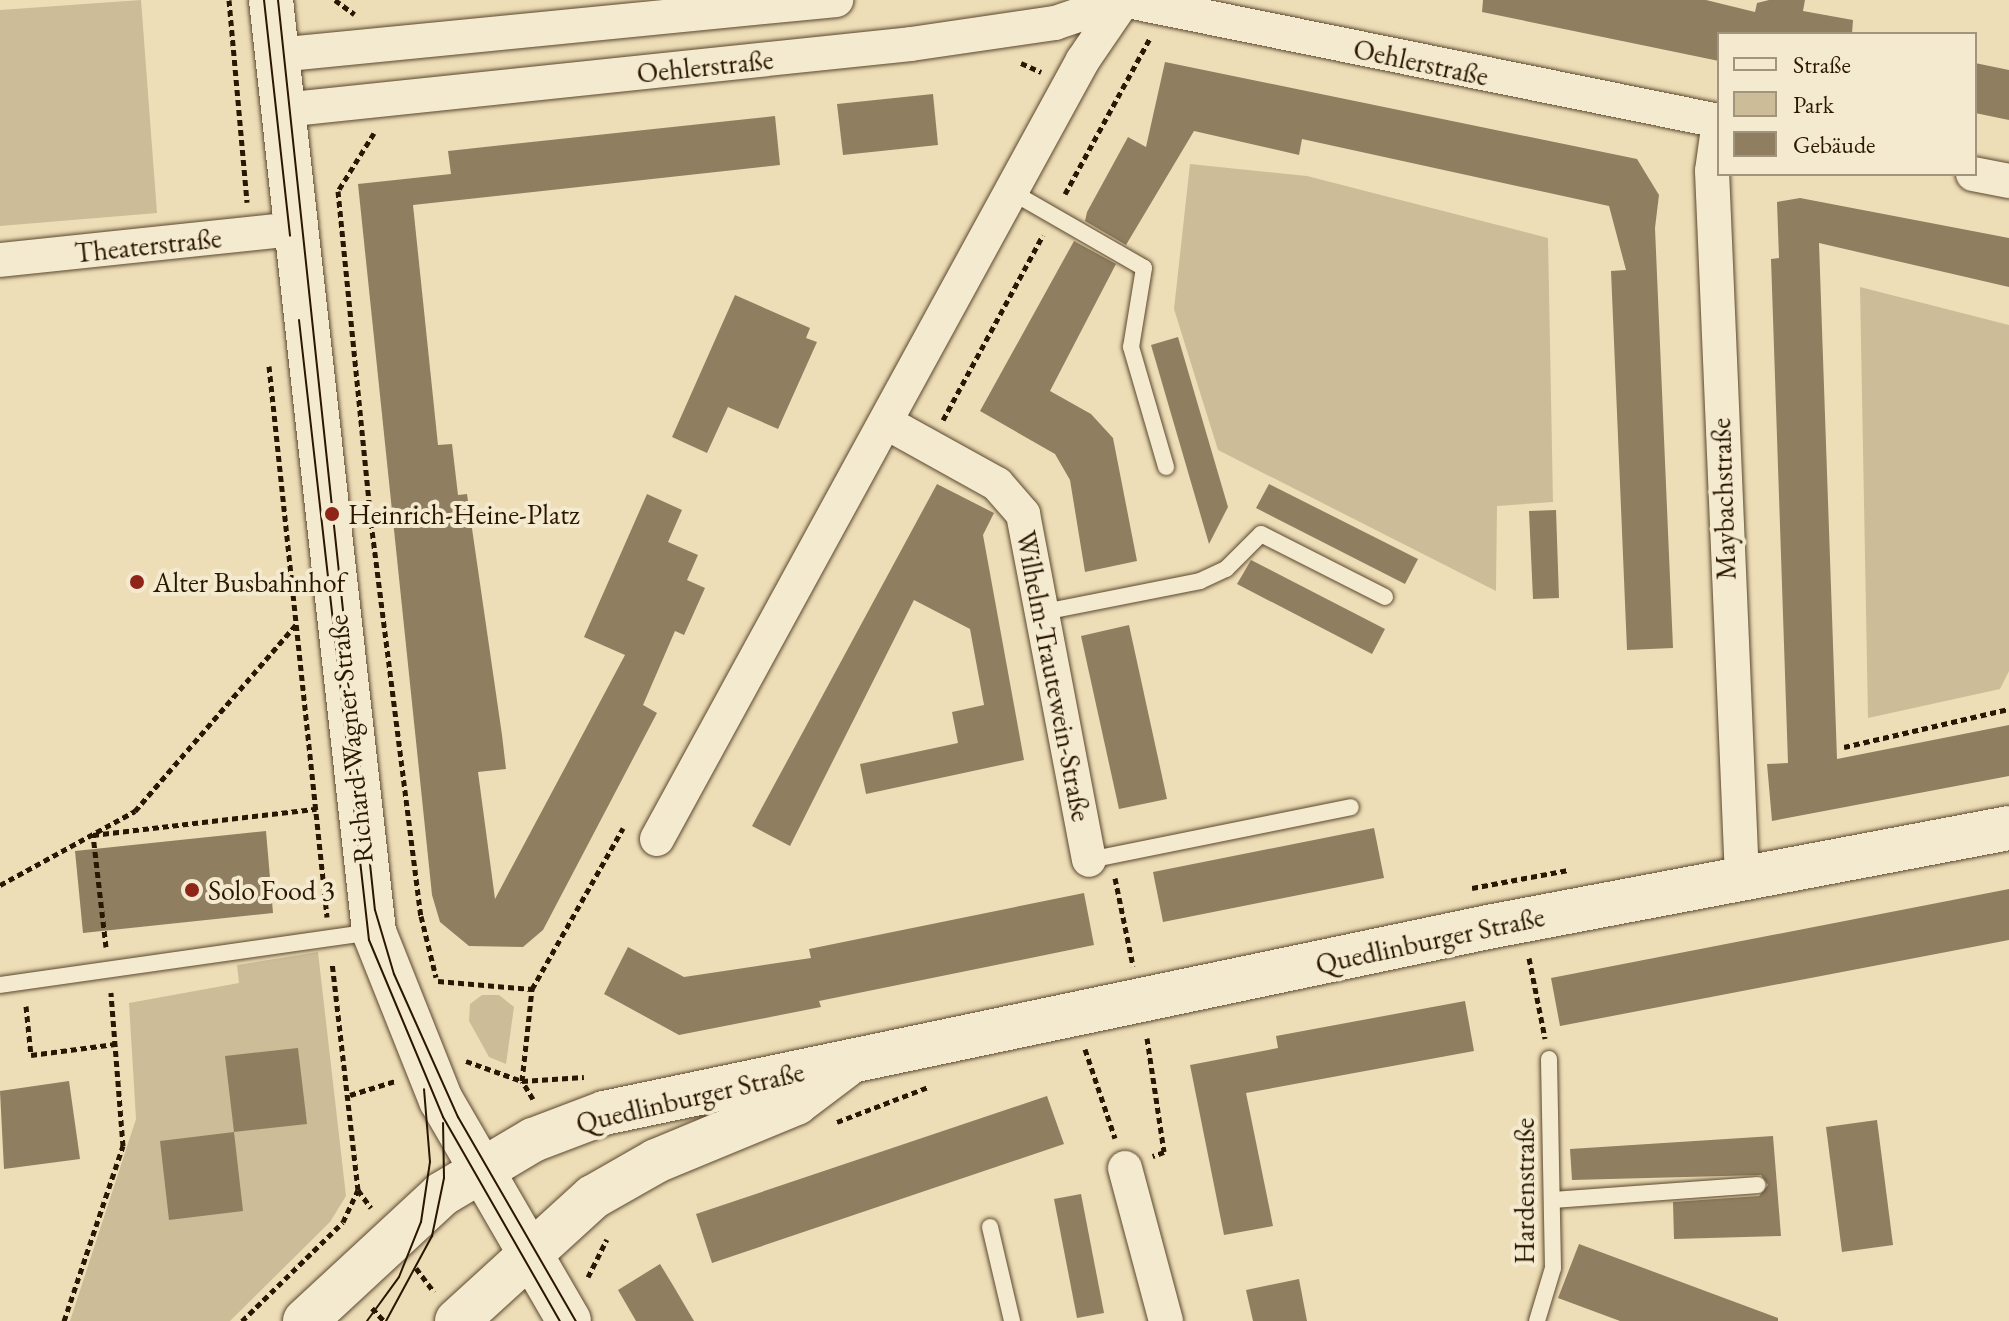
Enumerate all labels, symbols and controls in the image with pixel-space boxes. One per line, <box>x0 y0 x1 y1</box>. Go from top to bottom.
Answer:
street label: Oehlerstraße <box>1350 31 1492 93</box>
legend <box>1717 32 1977 176</box>
street label: Oehlerstraße <box>635 42 775 90</box>
text: Straße <box>1793 49 1851 80</box>
text: Park <box>1793 89 1834 120</box>
text: Gebäude <box>1793 129 1875 160</box>
street label: Theaterstraße <box>73 221 223 269</box>
street label: Maybachstraße <box>1703 417 1743 581</box>
place label: Heinrich-Heine-Platz <box>348 497 579 531</box>
marker: Heinrich-Heine-Platz <box>323 505 341 523</box>
street label: Wilhelm-Trautewein-Straße <box>1009 528 1099 824</box>
place label: Alter Busbahnhof <box>153 565 345 599</box>
marker: Alter Busbahnhof <box>128 573 146 591</box>
street label: Richard-Wagner-Straße <box>320 613 380 865</box>
place label: Solo Food 3 <box>208 873 335 907</box>
marker: Solo Food 3 <box>183 881 201 899</box>
street label: Quedlinburger Straße <box>1312 899 1548 981</box>
street label: Quedlinburger Straße <box>573 1054 807 1140</box>
street label: Hardenstraße <box>1507 1118 1541 1264</box>

